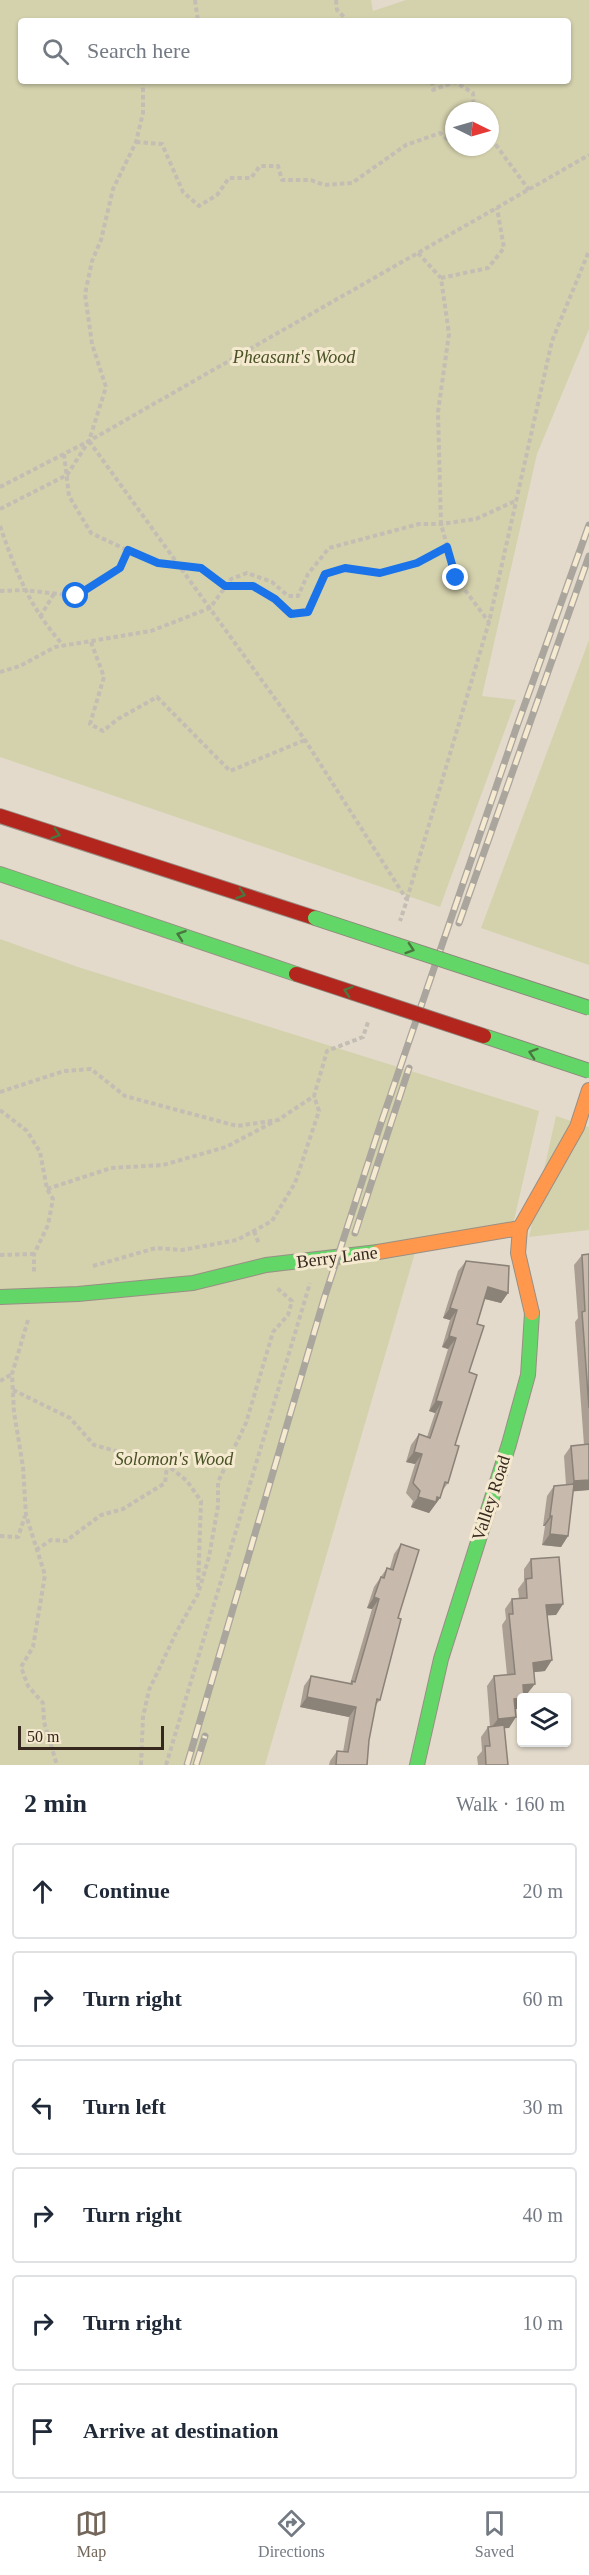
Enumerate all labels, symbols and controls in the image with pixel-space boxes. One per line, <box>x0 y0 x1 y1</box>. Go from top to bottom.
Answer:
search box <box>18 18 571 84</box>
icon: search <box>39 35 72 68</box>
text: Search here <box>87 38 190 63</box>
north arrow <box>445 102 499 156</box>
park label: Pheasant's Wood <box>232 347 356 367</box>
route end <box>442 564 468 590</box>
route start <box>62 582 88 608</box>
one-way arrow <box>50 826 61 839</box>
one-way arrow <box>235 887 246 899</box>
one-way arrow <box>176 930 187 943</box>
one-way arrow <box>404 942 415 954</box>
one-way arrow <box>343 986 354 999</box>
one-way arrow <box>529 1048 539 1060</box>
street label: Berry Lane <box>295 1242 379 1272</box>
park label: Solomon's Wood <box>115 1449 234 1469</box>
street label: Valley Road <box>468 1453 514 1543</box>
map controls <box>517 1693 571 1747</box>
button: layers <box>517 1693 571 1747</box>
scale bar <box>18 1723 164 1750</box>
text: 50 m <box>27 1728 59 1745</box>
text: 2 min <box>24 1789 87 1818</box>
text: Walk · 160 m <box>456 1793 565 1815</box>
icon: ahead <box>26 1875 59 1908</box>
text: Continue <box>83 1878 170 1903</box>
text: 20 m <box>522 1880 563 1902</box>
icon: right <box>26 1983 59 2016</box>
text: Turn right <box>83 1986 182 2011</box>
text: 60 m <box>522 1988 563 2010</box>
icon: left <box>26 2091 59 2124</box>
text: Turn left <box>83 2094 166 2119</box>
text: 30 m <box>522 2096 563 2118</box>
icon: right <box>26 2199 59 2232</box>
text: Turn right <box>83 2202 182 2227</box>
text: 40 m <box>522 2204 563 2226</box>
icon: right <box>26 2307 59 2340</box>
text: Turn right <box>83 2310 182 2335</box>
text: 10 m <box>522 2312 563 2334</box>
icon: arrive <box>26 2415 59 2448</box>
text: Arrive at destination <box>83 2418 279 2443</box>
tab: Map <box>75 2507 108 2561</box>
tab: Directions <box>258 2507 325 2561</box>
tab: Saved <box>475 2507 514 2561</box>

